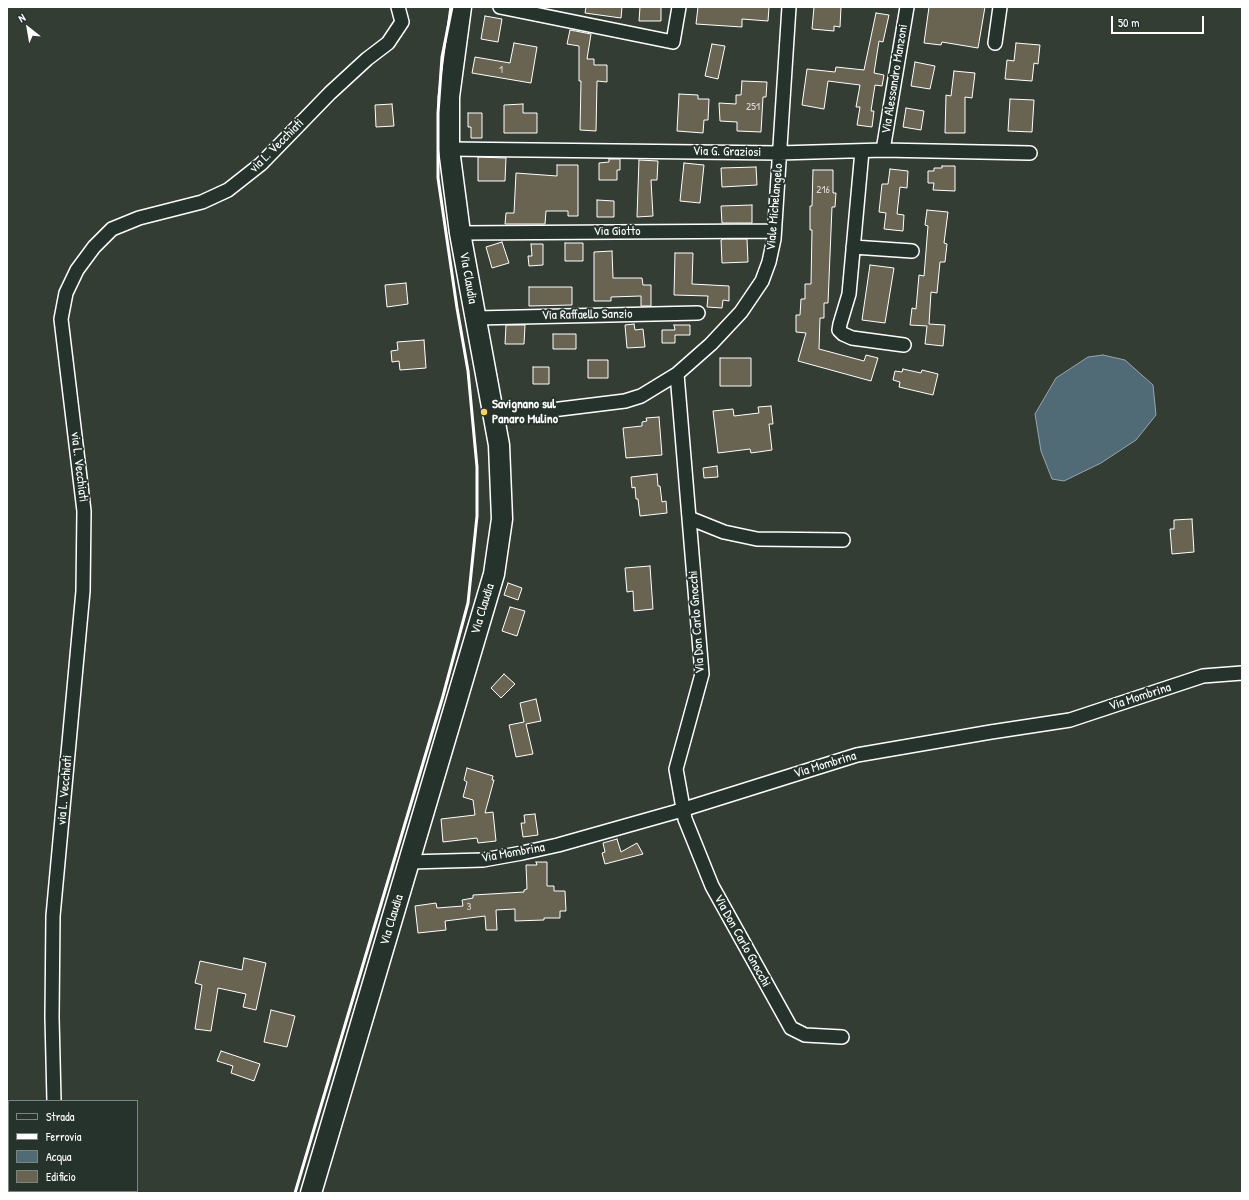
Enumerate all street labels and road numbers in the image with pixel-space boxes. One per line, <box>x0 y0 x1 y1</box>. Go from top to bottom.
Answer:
street label: Via Alessandro Manzoni <box>879 23 911 135</box>
street label: via L. Vecchiati <box>247 116 307 176</box>
street label: Via G. Graziosi <box>693 144 761 160</box>
street label: Viale Michelangelo <box>763 163 787 251</box>
street label: Via Giotto <box>594 224 640 240</box>
street label: Via Claudia <box>456 251 480 305</box>
street label: Via Raffaello Sanzio <box>541 306 633 324</box>
street label: via L. Vecchiati <box>67 431 91 503</box>
street label: Via Don Carlo Gnocchi <box>686 570 708 674</box>
street label: Via Claudia <box>468 582 498 636</box>
street label: Via Mombrina <box>1107 680 1173 714</box>
street label: Via Mombrina <box>792 748 858 782</box>
street label: via L. Vecchiati <box>54 754 76 826</box>
street label: Via Mombrina <box>480 840 546 866</box>
street label: Via Don Carlo Gnocchi <box>710 892 774 990</box>
street label: Via Claudia <box>377 893 407 947</box>

